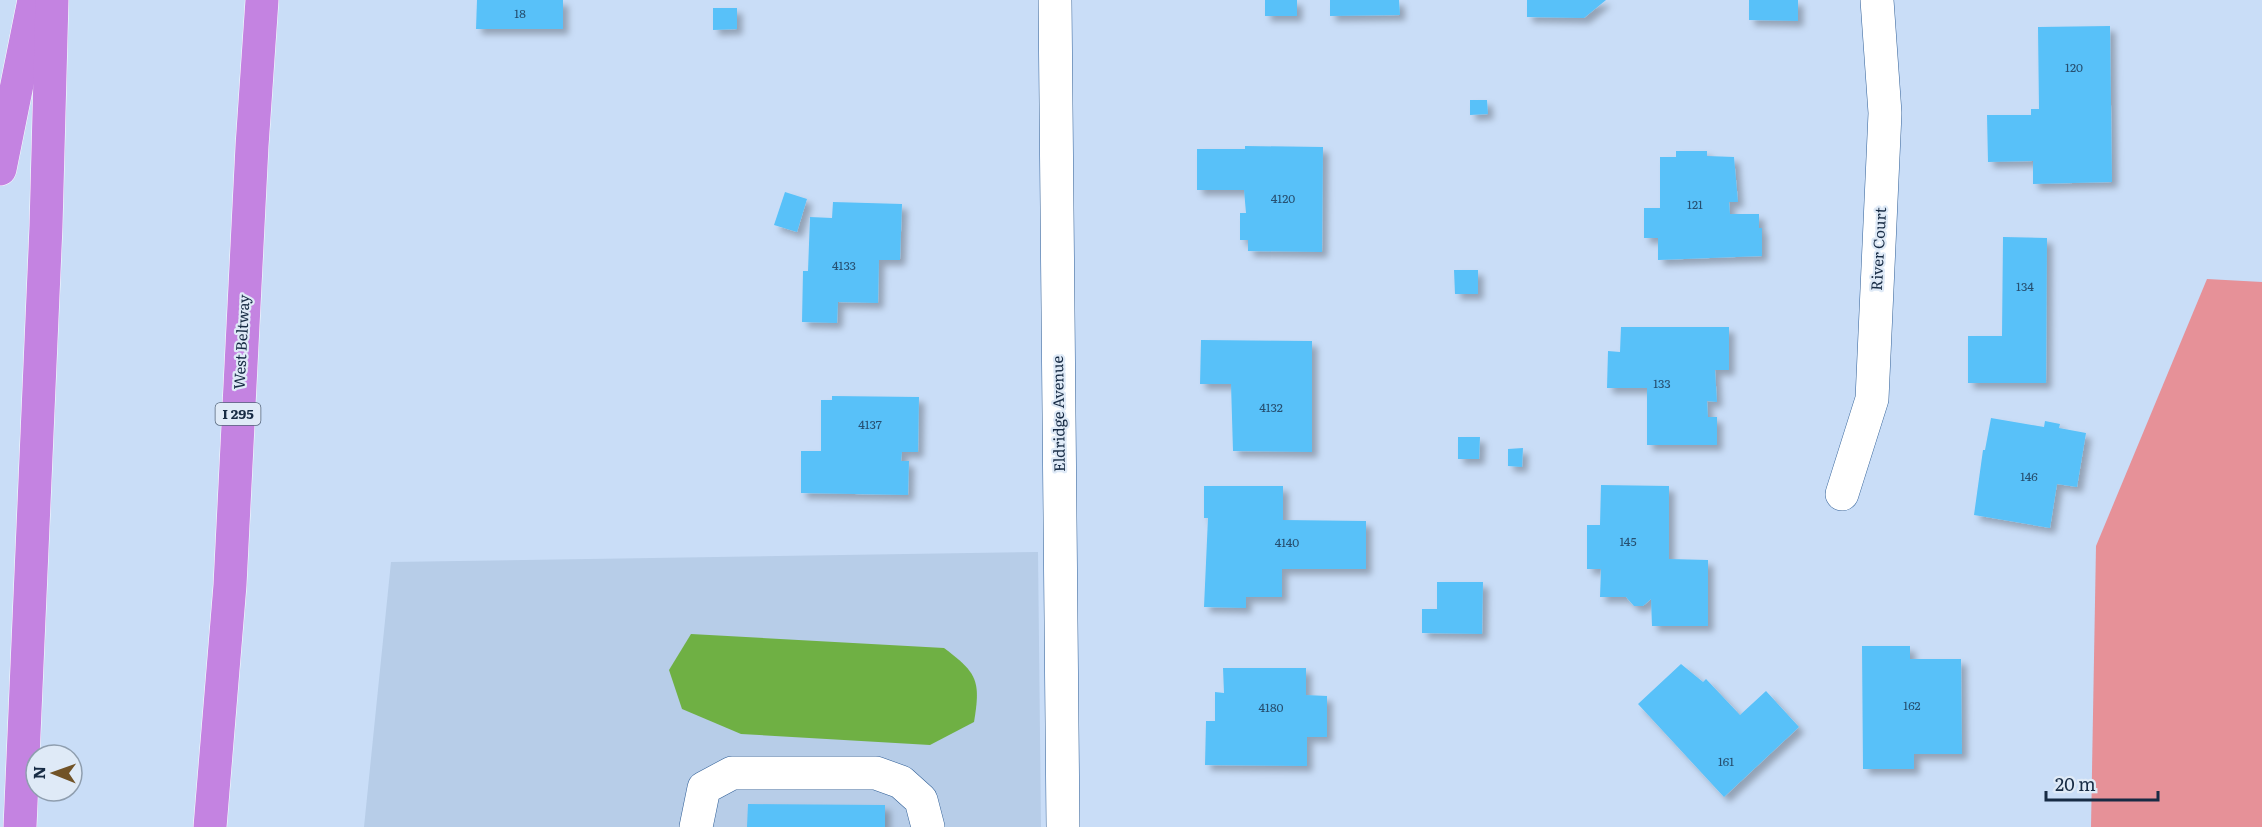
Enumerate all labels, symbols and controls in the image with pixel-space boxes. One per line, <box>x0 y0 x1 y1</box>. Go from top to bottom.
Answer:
house number: 18 <box>514 4 526 22</box>
house number: 120 <box>2065 58 2083 76</box>
house number: 4120 <box>1271 189 1295 207</box>
house number: 121 <box>1687 195 1703 213</box>
street label: River Court <box>1864 207 1891 291</box>
house number: 4133 <box>832 256 856 274</box>
house number: 134 <box>2016 277 2034 295</box>
street label: West Beltway <box>227 294 254 390</box>
street label: Eldridge Avenue <box>1045 356 1070 472</box>
house number: 133 <box>1653 374 1671 392</box>
house number: 4132 <box>1259 398 1283 416</box>
road number: I 295 <box>216 403 260 425</box>
house number: 4137 <box>858 415 882 433</box>
house number: 146 <box>2020 467 2038 485</box>
house number: 145 <box>1619 532 1637 550</box>
house number: 4140 <box>1275 533 1299 551</box>
house number: 162 <box>1903 696 1921 714</box>
house number: 4180 <box>1258 698 1284 716</box>
north arrow <box>24 743 84 803</box>
house number: 161 <box>1718 752 1734 770</box>
scale bar <box>2046 764 2158 802</box>
text: N <box>26 766 50 780</box>
text: 20 m <box>2055 770 2096 797</box>

